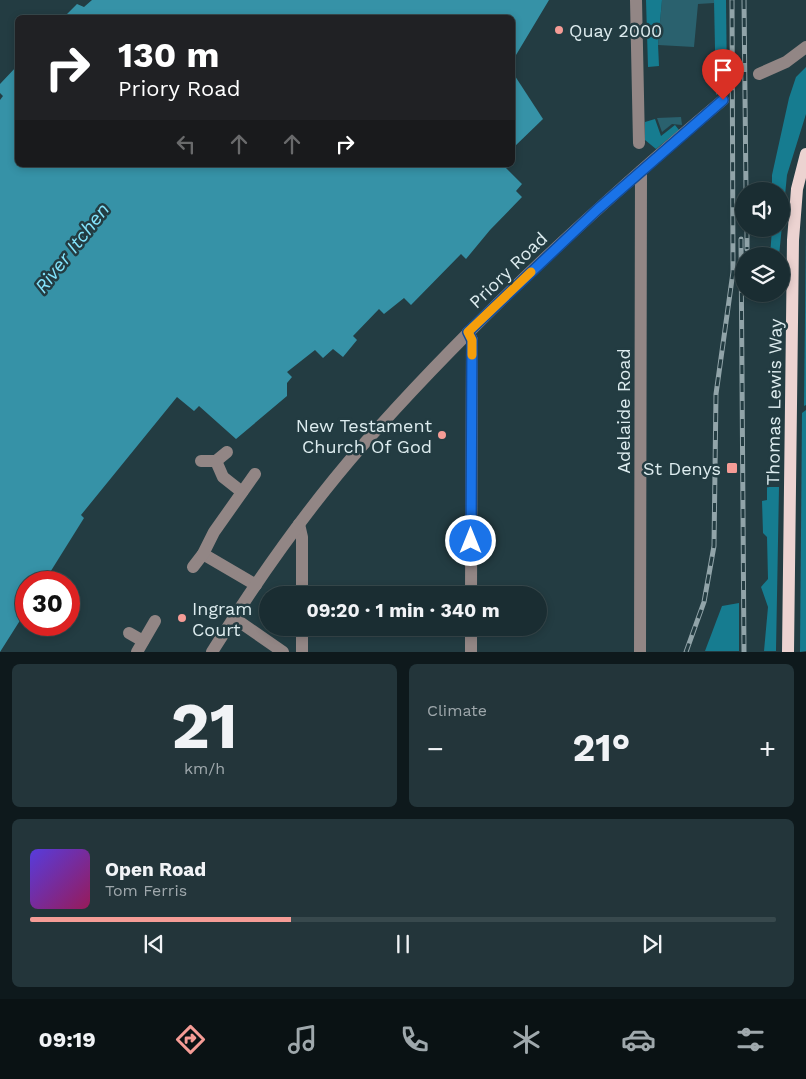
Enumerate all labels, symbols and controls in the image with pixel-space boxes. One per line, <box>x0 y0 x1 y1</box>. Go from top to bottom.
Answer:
place label: Quay 2000 <box>569 20 662 41</box>
marker: Quay 2000 <box>553 24 565 36</box>
text: 130 m <box>118 34 219 76</box>
icon: right <box>35 35 100 100</box>
pin <box>702 49 744 100</box>
icon: arrive <box>709 56 737 84</box>
text: Priory Road <box>118 76 240 101</box>
icon: left <box>172 130 200 158</box>
icon: ahead <box>225 130 253 158</box>
icon: ahead <box>278 130 306 158</box>
icon: right <box>331 130 359 158</box>
map controls <box>735 182 790 302</box>
button: sound <box>735 182 790 237</box>
water label: River Itchen <box>30 198 114 298</box>
street label: Priory Road <box>465 228 551 312</box>
button: layers <box>735 247 790 302</box>
street label: Thomas Lewis Way <box>762 318 786 485</box>
street label: Adelaide Road <box>613 348 634 474</box>
place label: New Testament Church Of God <box>296 415 432 457</box>
marker: New Testament Church Of God <box>436 429 448 441</box>
place label: St Denys <box>643 458 721 479</box>
marker: St Denys <box>725 461 739 475</box>
position arrow <box>444 514 496 566</box>
speed limit sign: 30 <box>15 571 80 636</box>
place label: Ingram Court <box>192 598 252 640</box>
text: 09:20 · 1 min · 340 m <box>306 599 500 622</box>
marker: Ingram Court <box>176 612 188 624</box>
text: 21 <box>171 688 238 764</box>
text: Climate <box>427 701 487 720</box>
text: 21° <box>573 726 630 770</box>
text: − <box>427 732 444 765</box>
text: + <box>759 732 776 765</box>
text: km/h <box>184 759 225 778</box>
text: Open Road <box>105 858 206 881</box>
text: Tom Ferris <box>105 881 187 900</box>
icon: previous <box>140 930 168 958</box>
icon: pause <box>389 930 417 958</box>
icon: next <box>638 930 666 958</box>
icon: directions <box>173 1022 208 1057</box>
icon: music <box>285 1022 320 1057</box>
icon: phone <box>397 1022 432 1057</box>
icon: climate <box>509 1022 544 1057</box>
icon: car <box>621 1022 656 1057</box>
icon: filters <box>733 1022 768 1057</box>
text: 09:19 <box>38 1027 96 1052</box>

